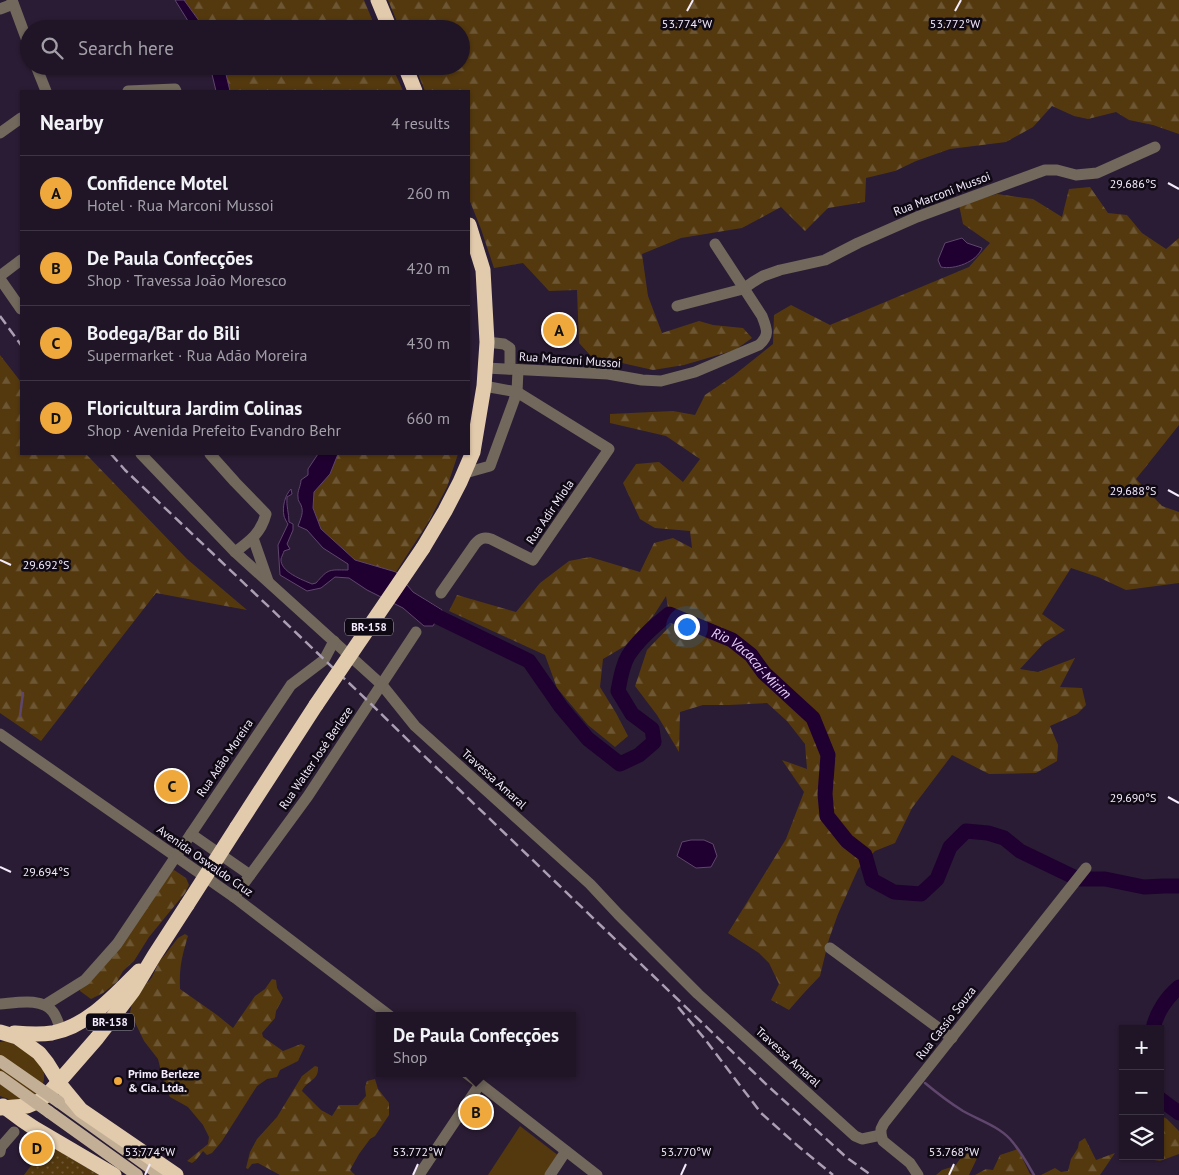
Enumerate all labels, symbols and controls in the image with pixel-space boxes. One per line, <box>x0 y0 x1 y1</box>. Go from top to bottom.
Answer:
text: 53.774°W <box>662 16 712 31</box>
text: 53.772°W <box>930 16 980 31</box>
search box <box>20 20 470 75</box>
icon: search <box>38 34 66 62</box>
text: Search here <box>78 36 174 60</box>
text: Nearby <box>40 109 103 136</box>
text: 4 results <box>391 113 450 133</box>
street label: Rua Marconi Mussoi <box>891 168 992 219</box>
text: Confidence Motel <box>87 171 228 195</box>
text: 29.686°S <box>1110 176 1156 191</box>
text: A <box>51 183 61 203</box>
text: 260 m <box>407 183 450 203</box>
text: Hotel · Rua Marconi Mussoi <box>87 195 274 215</box>
text: De Paula Confecções <box>87 246 253 270</box>
text: B <box>51 258 61 278</box>
text: 420 m <box>407 258 450 278</box>
text: Shop · Travessa João Moresco <box>87 270 287 290</box>
pin: A <box>543 311 575 349</box>
text: Bodega/Bar do Bili <box>87 321 240 345</box>
text: C <box>52 333 60 353</box>
text: 430 m <box>407 333 450 353</box>
text: Supermarket · Rua Adão Moreira <box>87 345 307 365</box>
street label: Rua Marconi Mussoi <box>518 348 622 371</box>
text: Floricultura Jardim Colinas <box>87 396 302 420</box>
text: D <box>51 408 61 428</box>
text: 660 m <box>407 408 450 428</box>
text: Shop · Avenida Prefeito Evandro Behr <box>87 420 341 440</box>
street label: Rua Adir Miola <box>522 476 577 547</box>
text: 29.688°S <box>1110 483 1156 498</box>
text: 29.692°S <box>23 557 69 572</box>
your location <box>674 614 700 640</box>
road number: BR-158 <box>345 618 393 636</box>
water label: Rio Vacacaí-Mirim <box>709 624 795 703</box>
street label: Rua Walter José Berleze <box>276 703 356 812</box>
street label: Rua Adão Moreira <box>193 716 256 800</box>
street label: Travessa Amaral <box>459 746 530 812</box>
pin: C <box>156 767 188 805</box>
text: 29.690°S <box>1110 790 1156 805</box>
street label: Avenida Oswaldo Cruz <box>154 822 256 899</box>
text: 29.694°S <box>23 864 69 879</box>
street label: Rua Cassio Souza <box>912 983 979 1062</box>
popup <box>376 1012 576 1077</box>
road number: BR-158 <box>86 1014 134 1030</box>
text: De Paula Confecções <box>393 1023 559 1047</box>
street label: Travessa Amaral <box>753 1024 824 1090</box>
map controls <box>1119 1025 1164 1160</box>
button: + <box>1119 1025 1164 1070</box>
text: Shop <box>393 1047 427 1067</box>
place label: Primo Berleze & Cia. Ltda. <box>128 1066 200 1095</box>
button: − <box>1119 1070 1164 1115</box>
marker: Primo Berleze & Cia. Ltda. <box>112 1075 124 1087</box>
pin: B <box>460 1093 492 1131</box>
button: layers <box>1119 1115 1164 1160</box>
pin: D <box>21 1129 53 1167</box>
text: 53.774°W <box>125 1144 175 1159</box>
text: 53.772°W <box>393 1144 443 1159</box>
text: 53.770°W <box>661 1144 711 1159</box>
text: 53.768°W <box>929 1144 979 1159</box>

